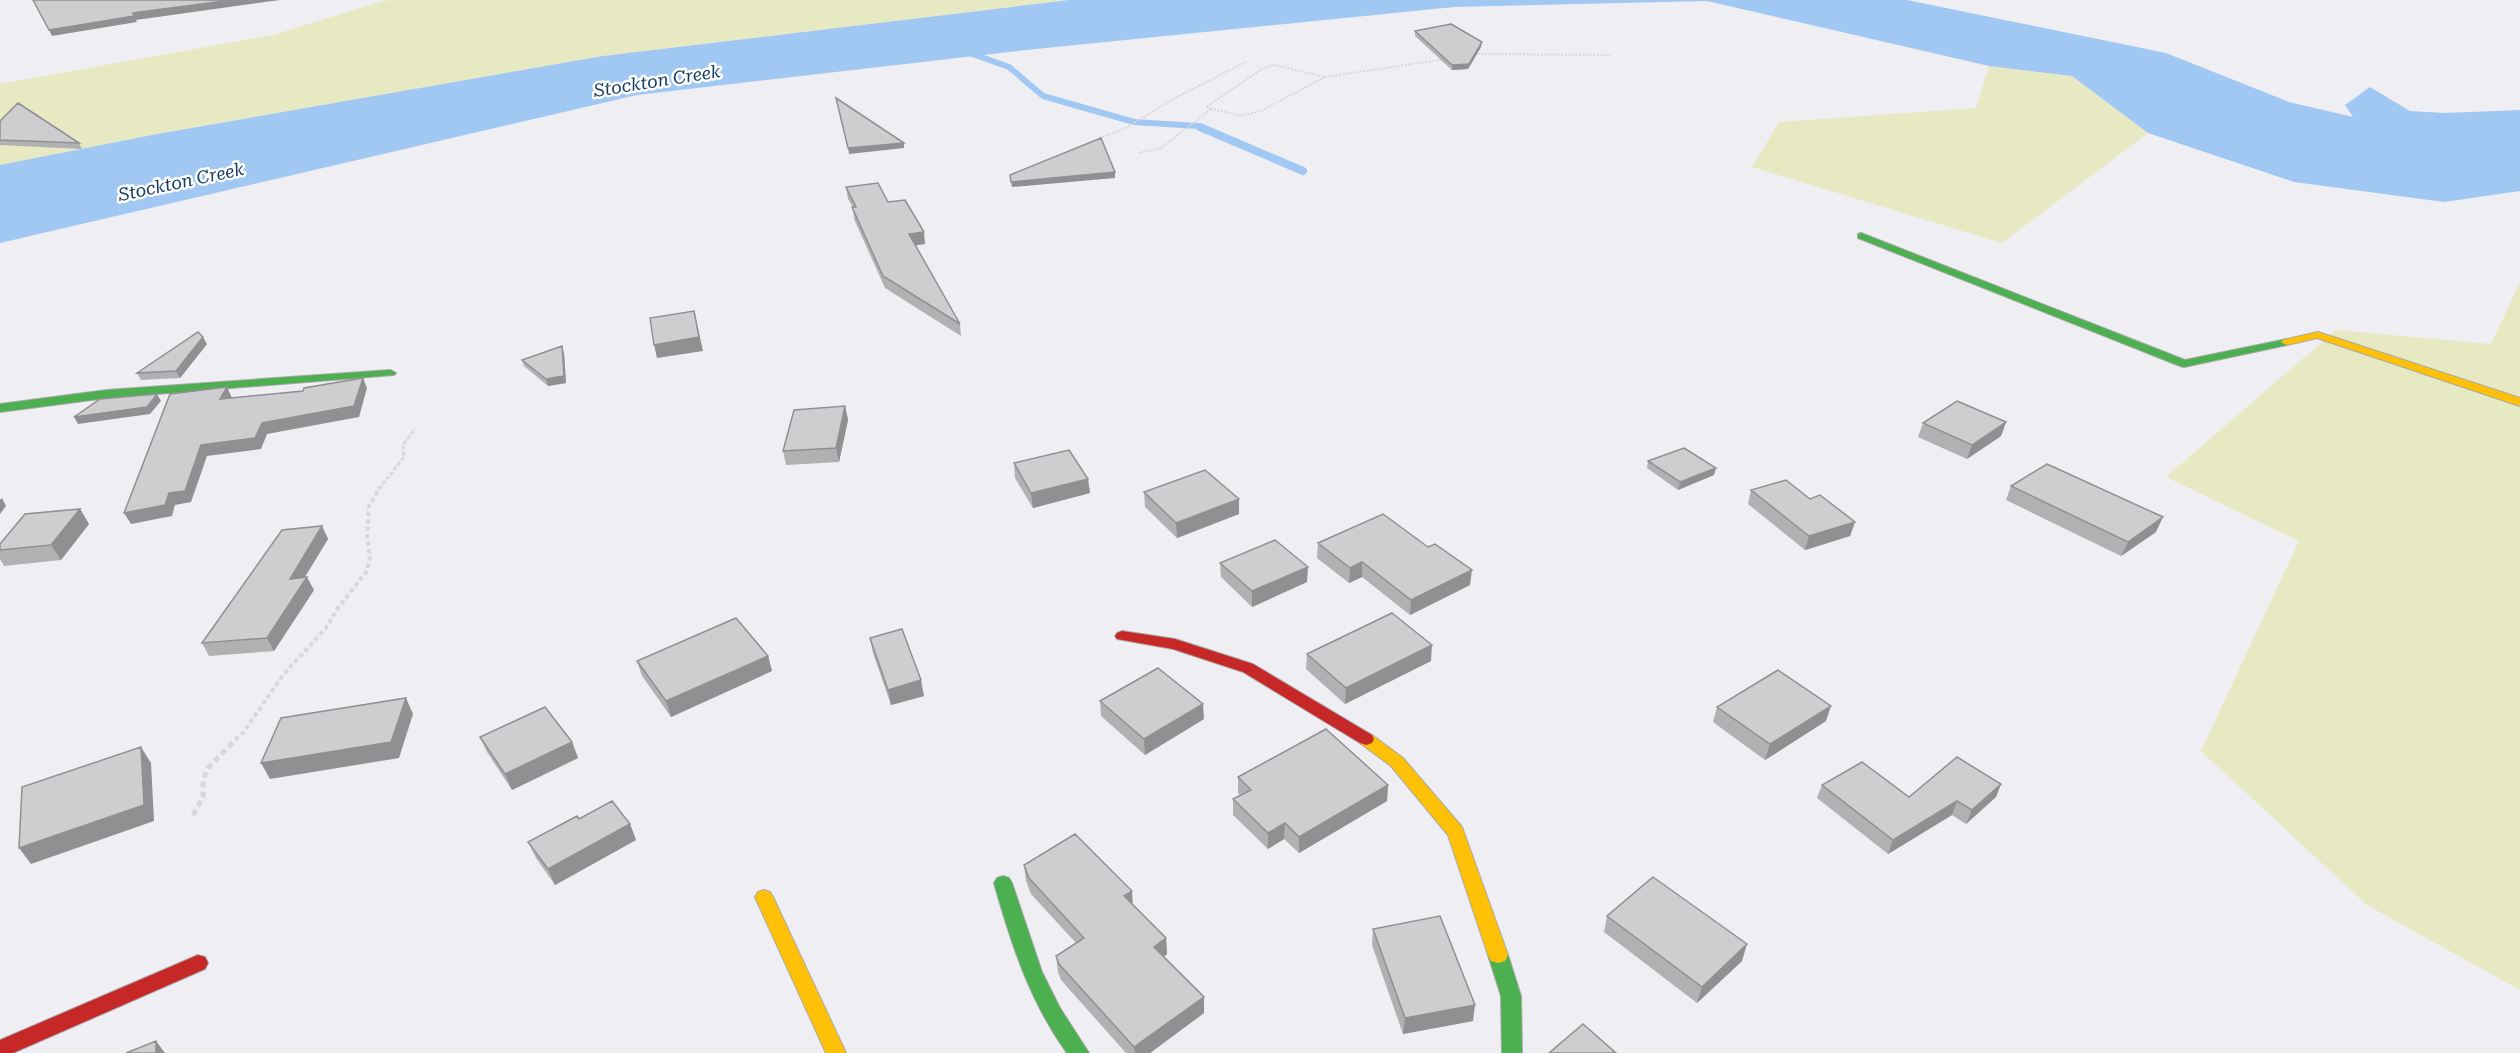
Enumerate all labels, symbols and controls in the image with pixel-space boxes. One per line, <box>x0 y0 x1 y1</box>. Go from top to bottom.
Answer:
water label: Stockton Creek <box>591 60 722 101</box>
water label: Stockton Creek <box>115 158 246 205</box>

